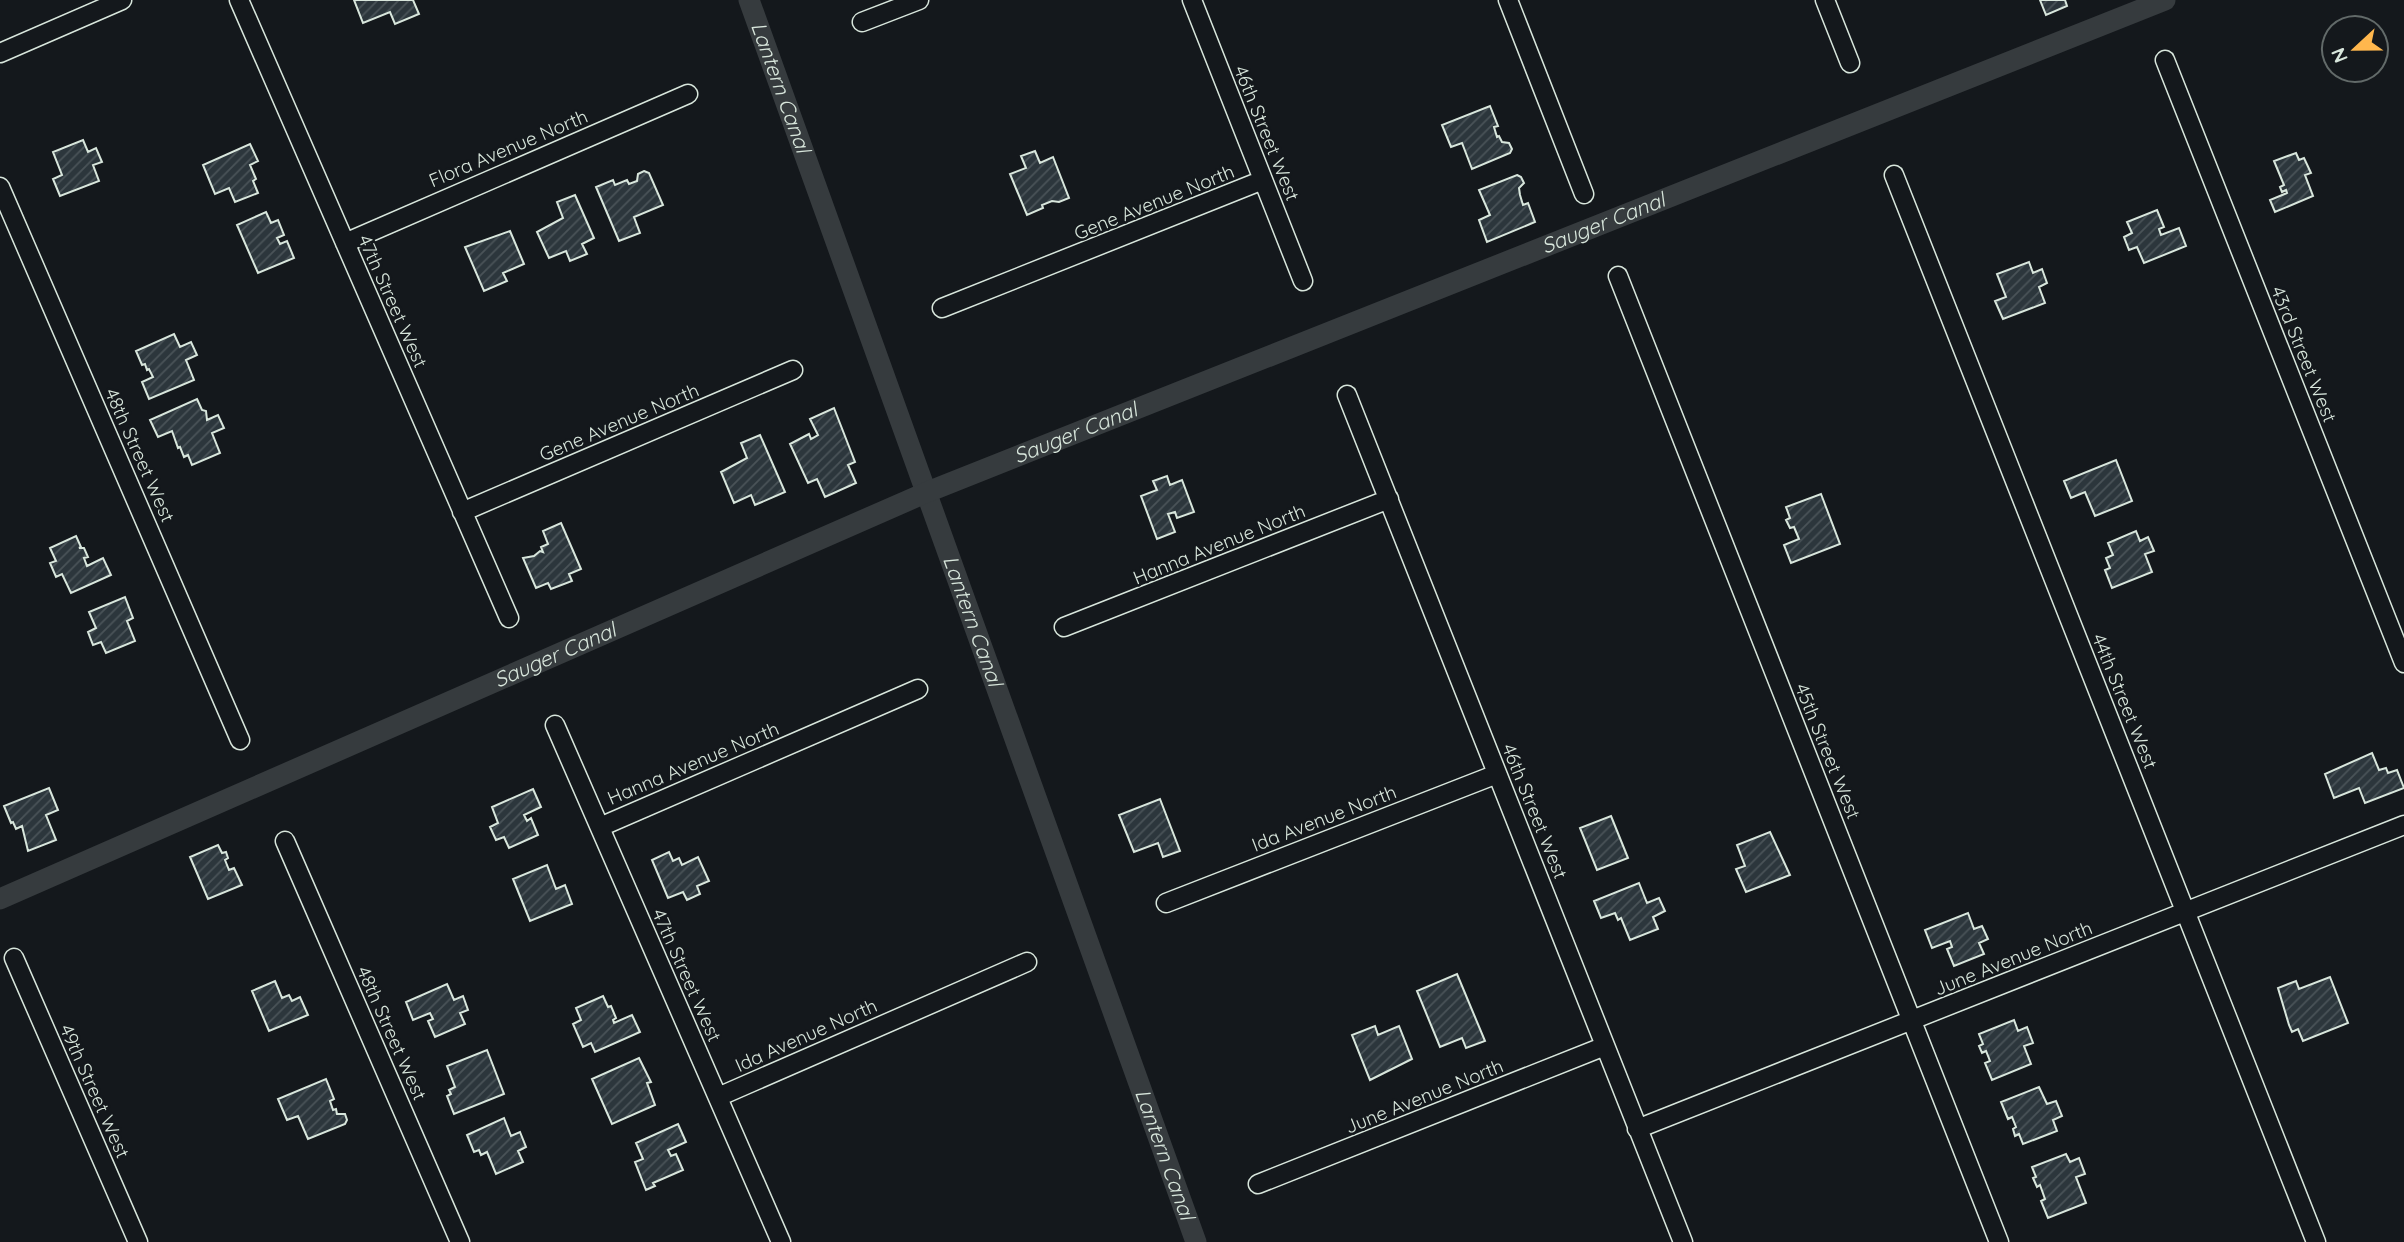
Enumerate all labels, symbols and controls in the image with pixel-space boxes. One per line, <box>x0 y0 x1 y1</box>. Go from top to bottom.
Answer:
north arrow <box>2320 14 2390 84</box>
water label: Lantern Canal <box>746 18 818 158</box>
text: N <box>2325 44 2353 66</box>
street label: 46th Street West <box>1229 62 1305 204</box>
street label: Flora Avenue North <box>425 104 591 192</box>
street label: Gene Avenue North <box>1070 159 1238 245</box>
water label: Sauger Canal <box>1537 185 1670 259</box>
street label: 47th Street West <box>353 231 433 371</box>
street label: 43rd Street West <box>2266 282 2342 426</box>
street label: Gene Avenue North <box>536 378 702 466</box>
street label: 48th Street West <box>100 384 180 526</box>
water label: Sauger Canal <box>1009 395 1143 469</box>
street label: Hanna Avenue North <box>1129 498 1309 590</box>
water label: Lantern Canal <box>938 552 1010 692</box>
water label: Sauger Canal <box>489 616 622 693</box>
street label: 44th Street West <box>2087 630 2163 772</box>
street label: 45th Street West <box>1790 680 1866 822</box>
street label: Hanna Avenue North <box>604 716 782 810</box>
street label: 46th Street West <box>1497 740 1573 882</box>
street label: Ida Avenue North <box>1248 779 1400 857</box>
street label: 47th Street West <box>647 905 727 1045</box>
street label: June Avenue North <box>1930 915 2096 1001</box>
street label: 48th Street West <box>352 962 432 1104</box>
street label: Ida Avenue North <box>731 993 881 1077</box>
street label: 49th Street West <box>55 1020 135 1162</box>
street label: June Avenue North <box>1341 1053 1507 1139</box>
water label: Lantern Canal <box>1130 1085 1202 1225</box>

